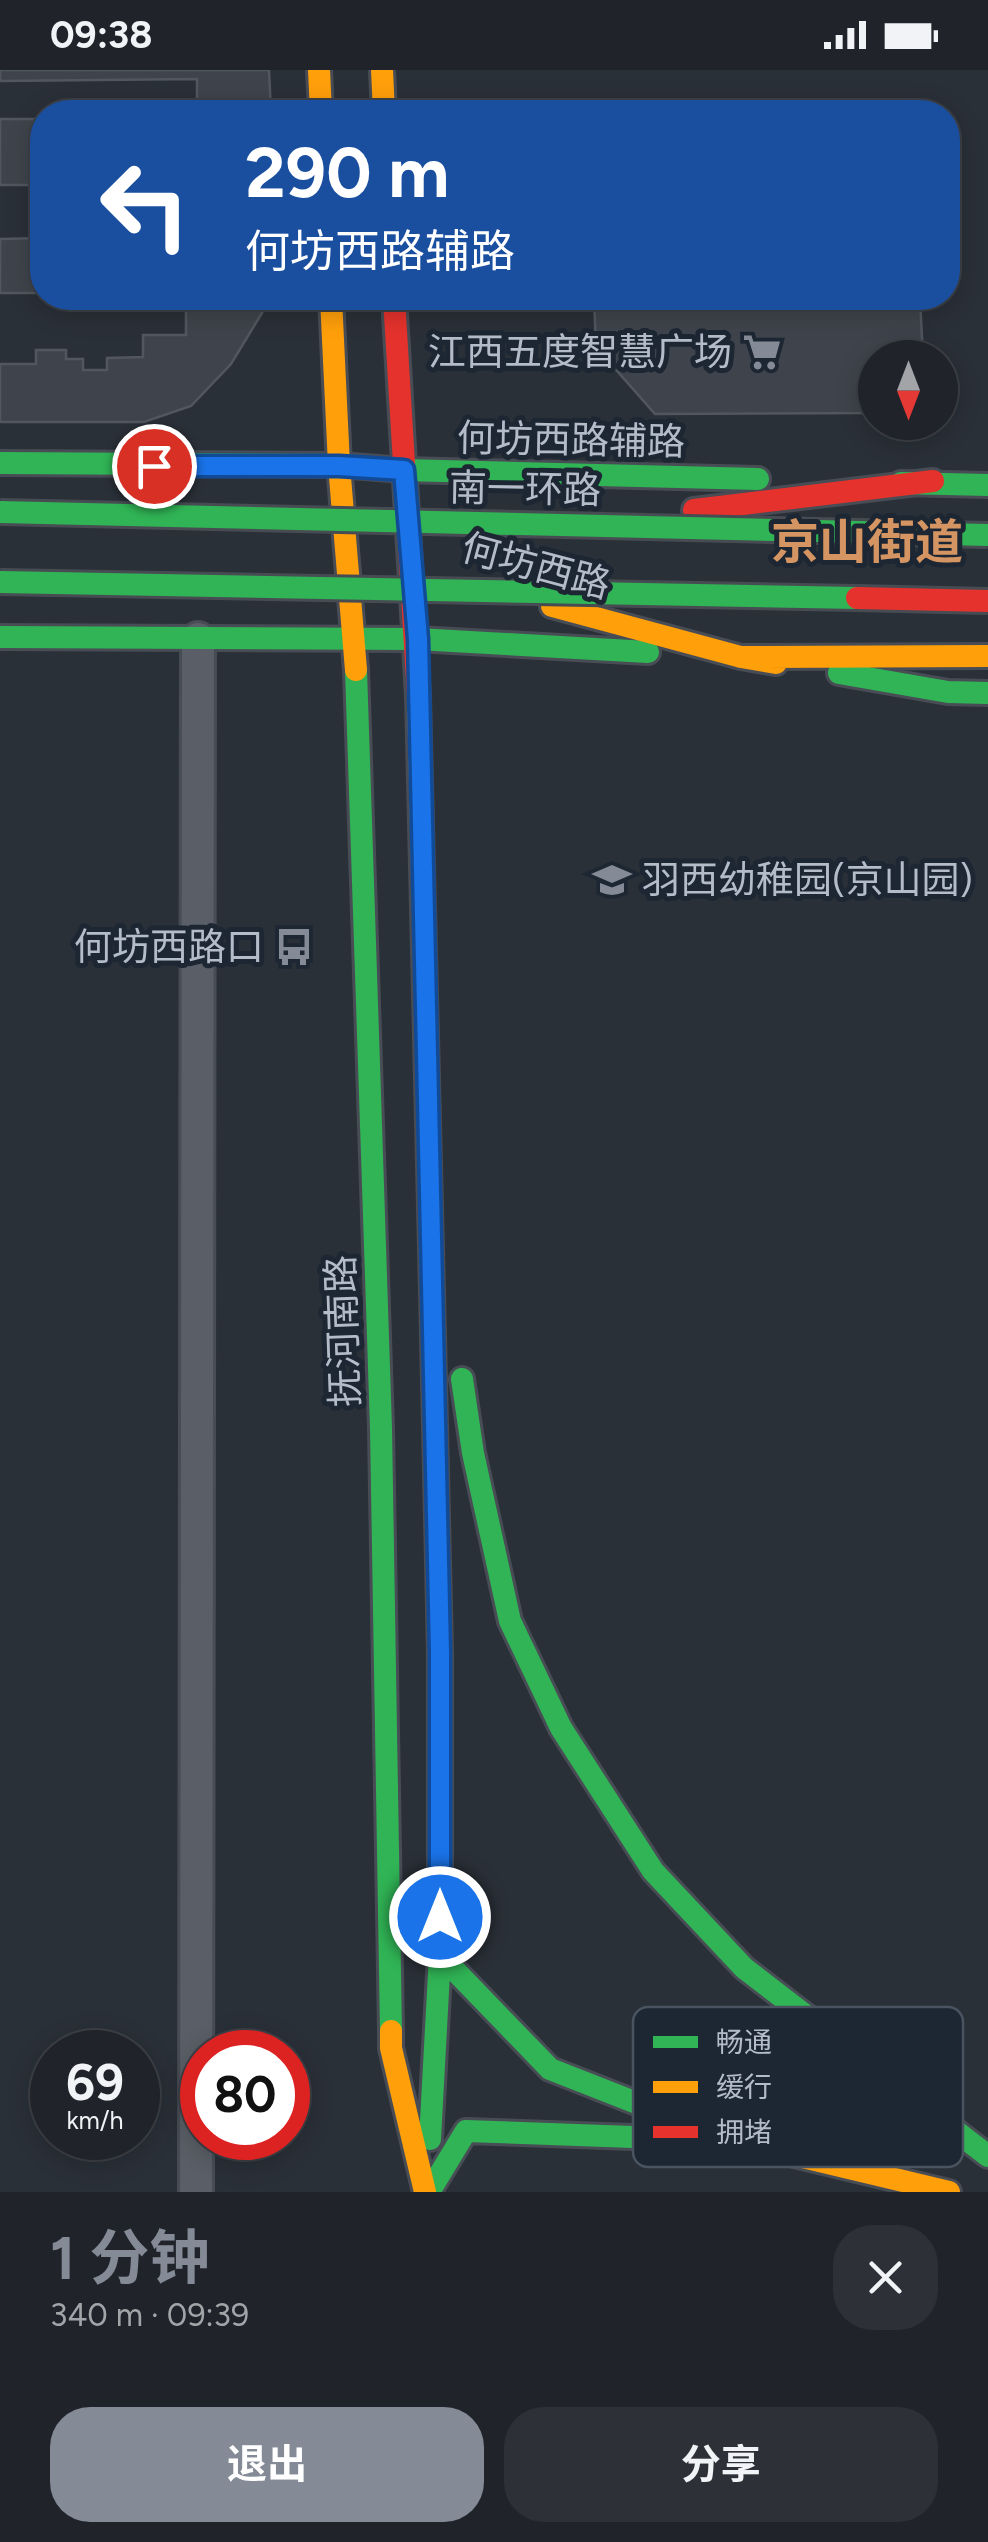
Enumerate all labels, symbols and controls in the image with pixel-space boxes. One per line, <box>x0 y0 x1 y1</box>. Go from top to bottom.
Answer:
text: 09:38 <box>50 12 153 58</box>
text: 290 m <box>245 130 449 215</box>
icon: left <box>80 140 210 270</box>
text: 何坊西路辅路 <box>245 224 515 278</box>
place label: 江西五度智慧广场 <box>428 329 732 375</box>
supermarket icon: 江西五度智慧广场 <box>741 331 783 373</box>
north arrow <box>858 340 958 440</box>
map controls <box>858 340 958 440</box>
street label: 何坊西路辅路 <box>457 415 685 465</box>
pin <box>112 424 197 509</box>
icon: arrive <box>127 439 182 494</box>
street label: 南一环路 <box>449 465 601 513</box>
district label: 京山街道 <box>771 513 963 571</box>
street label: 何坊西路 <box>457 524 615 608</box>
place label: 羽西幼稚园(京山园) <box>642 857 973 903</box>
school or university icon: 羽西幼稚园(京山园) <box>591 859 633 901</box>
place label: 何坊西路口 <box>74 924 264 970</box>
bus stop icon: 何坊西路口 <box>273 926 315 968</box>
street label: 抚河南路 <box>317 1254 369 1408</box>
position arrow <box>388 1865 492 1969</box>
legend <box>633 2007 963 2167</box>
text: 畅通 <box>716 2025 772 2059</box>
speed limit sign: 80 <box>180 2030 310 2160</box>
text: 69 <box>66 2052 124 2113</box>
text: 缓行 <box>716 2070 772 2104</box>
text: km/h <box>66 2105 124 2135</box>
text: 拥堵 <box>716 2115 772 2149</box>
text: 1 分钟 <box>50 2222 210 2294</box>
button: close <box>833 2225 938 2330</box>
text: 340 m · 09:39 <box>50 2296 249 2334</box>
button: 退出 <box>50 2407 484 2522</box>
button: 分享 <box>504 2407 938 2522</box>

